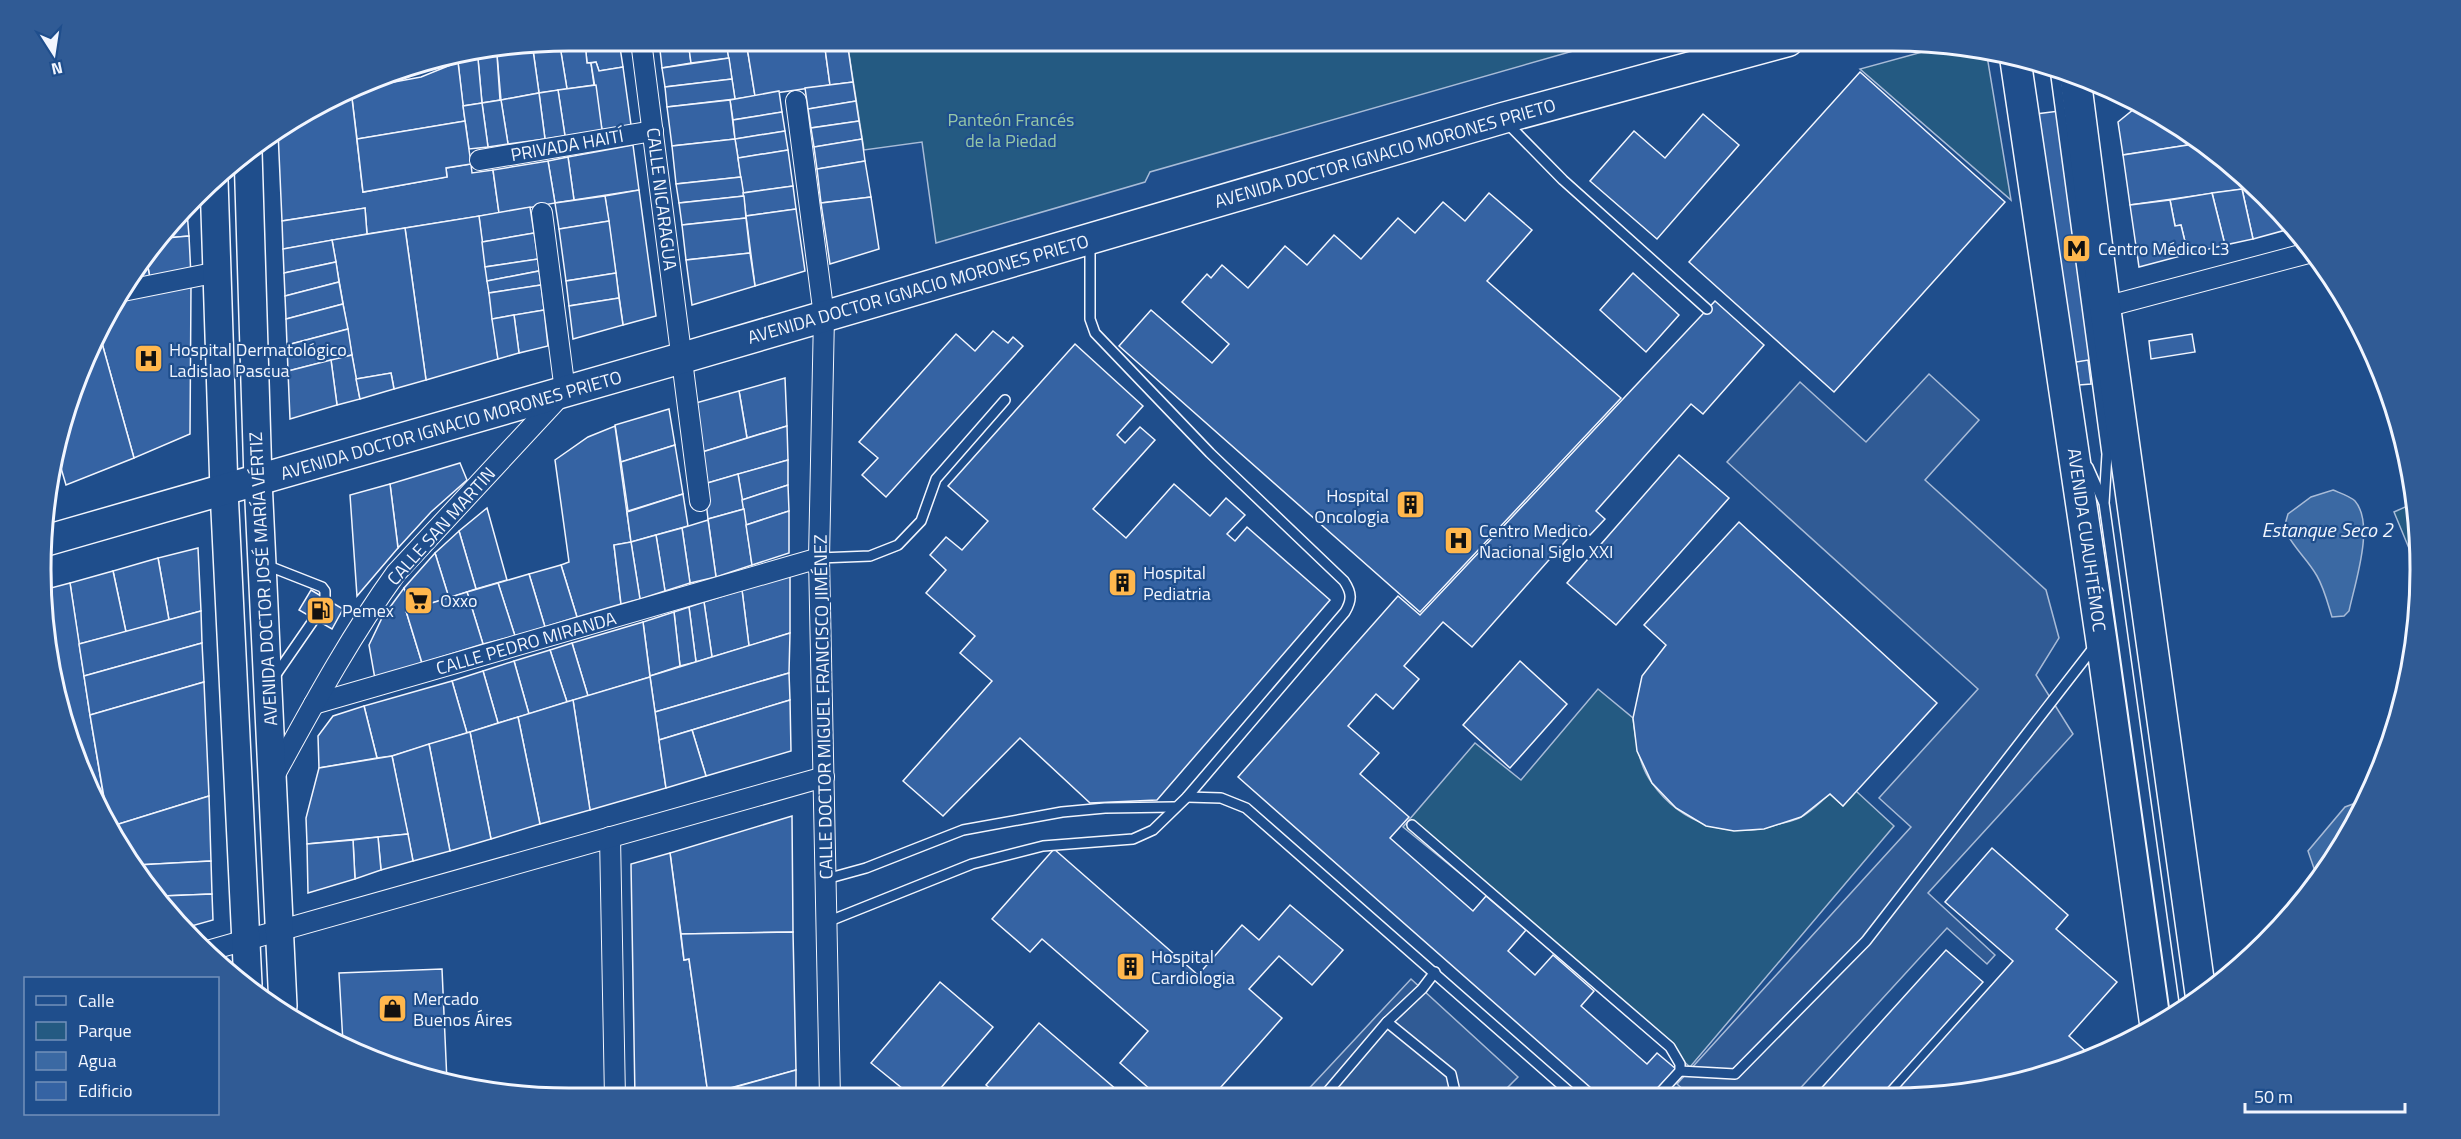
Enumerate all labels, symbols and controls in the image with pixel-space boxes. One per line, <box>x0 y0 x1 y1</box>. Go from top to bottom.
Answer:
north arrow <box>24 24 84 84</box>
text: N <box>49 56 65 82</box>
street label: AVENIDA DOCTOR IGNACIO MORONES PRIETO <box>1211 91 1559 215</box>
park label: Panteón Francés de la Piedad <box>948 106 1074 154</box>
street label: PRIVADA HAITÍ <box>508 122 626 168</box>
street label: CALLE NICARAGUA <box>640 126 684 272</box>
street label: AVENIDA DOCTOR IGNACIO MORONES PRIETO <box>744 227 1092 351</box>
metro station icon: Centro Médico L3 <box>2061 232 2093 264</box>
place label: Centro Médico L3 <box>2098 235 2230 262</box>
place label: Hospital Dermatológico Ladislao Pascua <box>169 336 347 384</box>
hospital icon: Hospital Dermatológico Ladislao Pascua <box>132 343 164 375</box>
street label: AVENIDA DOCTOR IGNACIO MORONES PRIETO <box>277 363 625 487</box>
street label: AVENIDA DOCTOR JOSÉ MARÍA VÉRTIZ <box>242 431 284 727</box>
street label: AVENIDA CUAUHTÉMOC <box>2061 446 2113 634</box>
street label: CALLE SAN MARTIN <box>380 461 502 591</box>
place label: Hospital Oncologia <box>1314 482 1389 530</box>
building icon: Hospital Oncologia <box>1394 489 1426 521</box>
water label: Estanque Seco 2 <box>2261 514 2393 545</box>
place label: Centro Medico Nacional Siglo XXI <box>1479 517 1613 565</box>
hospital icon: Centro Medico Nacional Siglo XXI <box>1442 524 1474 556</box>
street label: CALLE DOCTOR MIGUEL FRANCISCO JIMÉNEZ <box>806 534 840 880</box>
place label: Hospital Pediatria <box>1143 559 1211 607</box>
building icon: Hospital Pediatria <box>1106 566 1138 598</box>
supermarket icon: Oxxo <box>403 584 435 616</box>
place label: Oxxo <box>440 587 477 614</box>
fuel station icon: Pemex <box>305 594 337 626</box>
place label: Pemex <box>342 597 394 624</box>
street label: CALLE PEDRO MIRANDA <box>433 604 620 682</box>
place label: Hospital Cardiologia <box>1151 943 1235 991</box>
building icon: Hospital Cardiologia <box>1114 950 1146 982</box>
legend <box>24 977 219 1115</box>
place label: Mercado Buenos Áires <box>413 985 512 1033</box>
text: Calle <box>78 987 114 1014</box>
shop icon: Mercado Buenos Áires <box>376 992 408 1024</box>
text: Parque <box>78 1017 132 1044</box>
text: Agua <box>78 1047 116 1074</box>
scale bar <box>2245 1076 2406 1114</box>
text: Edificio <box>78 1077 132 1104</box>
text: 50 m <box>2254 1083 2293 1110</box>

